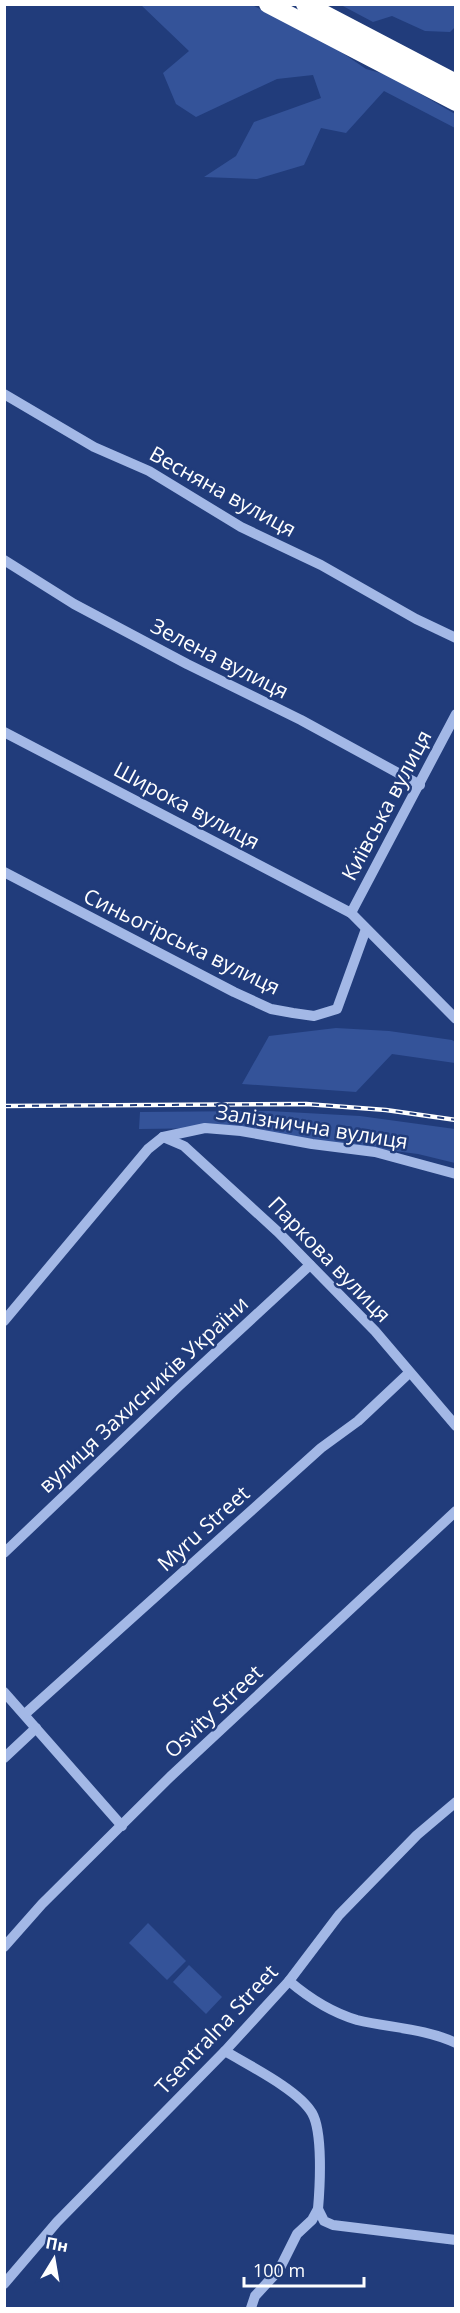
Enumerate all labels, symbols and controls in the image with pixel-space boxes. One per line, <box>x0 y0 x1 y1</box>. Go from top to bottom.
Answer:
street label: Весняна вулиця <box>145 439 301 543</box>
street label: Зелена вулиця <box>146 611 294 705</box>
street label: Київська вулиця <box>335 725 437 885</box>
street label: Широка вулиця <box>109 755 265 855</box>
street label: Синьогірська вулиця <box>79 881 285 1001</box>
street label: Залізнична вулиця <box>214 1097 410 1155</box>
street label: Паркова вулиця <box>263 1190 397 1328</box>
street label: вулиця Захисників України <box>32 1289 254 1499</box>
street label: Myru Street <box>151 1479 255 1577</box>
street label: Osvity Street <box>158 1658 268 1764</box>
street label: Tsentralna Street <box>148 1958 284 2100</box>
north arrow <box>24 2229 84 2289</box>
text: Пн <box>44 2231 70 2257</box>
scale bar <box>244 2250 364 2288</box>
text: 100 m <box>253 2258 305 2282</box>

